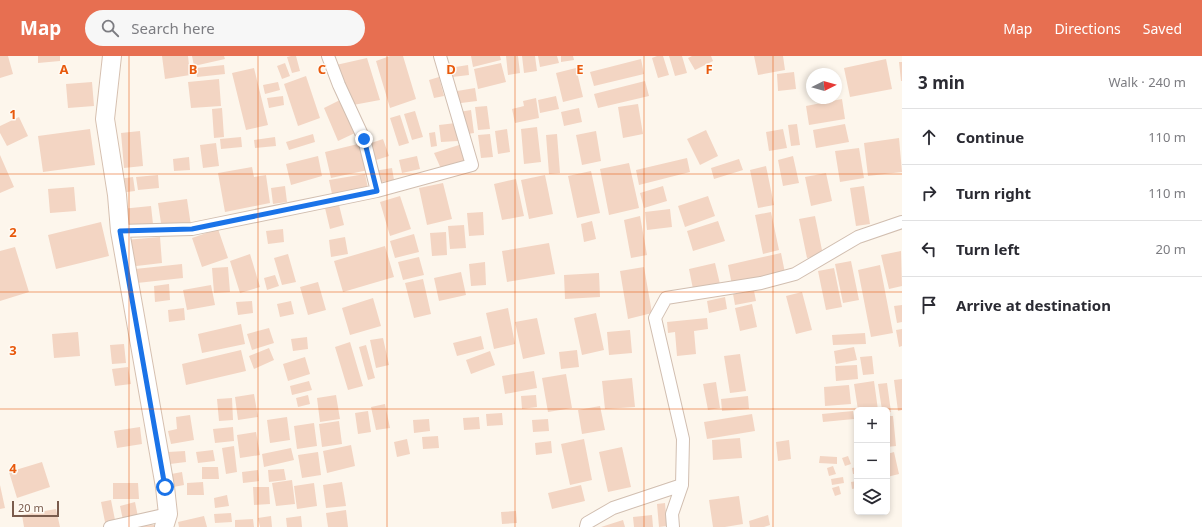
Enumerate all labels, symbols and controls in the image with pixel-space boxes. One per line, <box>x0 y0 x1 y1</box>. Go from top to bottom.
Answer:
search box <box>85 10 365 46</box>
text: Map <box>20 15 61 41</box>
icon: search <box>99 17 121 39</box>
text: Search here <box>131 18 215 38</box>
text: Map <box>1003 19 1032 38</box>
text: Directions <box>1054 19 1121 38</box>
text: Saved <box>1143 19 1182 38</box>
text: A <box>60 60 69 78</box>
text: B <box>189 60 197 78</box>
text: C <box>318 60 326 78</box>
text: D <box>446 60 456 78</box>
text: E <box>576 60 584 78</box>
text: F <box>705 60 713 78</box>
north arrow <box>806 68 842 104</box>
text: 3 min <box>918 71 965 94</box>
text: Walk · 240 m <box>1108 73 1186 91</box>
text: 1 <box>9 105 17 123</box>
icon: ahead <box>918 126 940 148</box>
text: Continue <box>956 127 1024 147</box>
text: 110 m <box>1148 128 1186 146</box>
route end <box>355 130 373 148</box>
icon: right <box>918 182 940 204</box>
text: Turn right <box>956 183 1031 203</box>
text: 110 m <box>1148 184 1186 202</box>
text: 2 <box>9 223 17 241</box>
icon: left <box>918 238 940 260</box>
text: Turn left <box>956 239 1020 259</box>
text: 20 m <box>1156 240 1186 258</box>
icon: arrive <box>918 294 940 316</box>
text: Arrive at destination <box>956 295 1111 315</box>
text: 3 <box>9 341 17 359</box>
map controls <box>854 407 890 515</box>
button: + <box>854 407 890 443</box>
button: − <box>854 443 890 479</box>
text: 4 <box>9 459 17 477</box>
route start <box>156 478 174 496</box>
button: layers <box>854 479 890 515</box>
scale bar <box>12 499 59 518</box>
text: 20 m <box>18 500 44 515</box>

